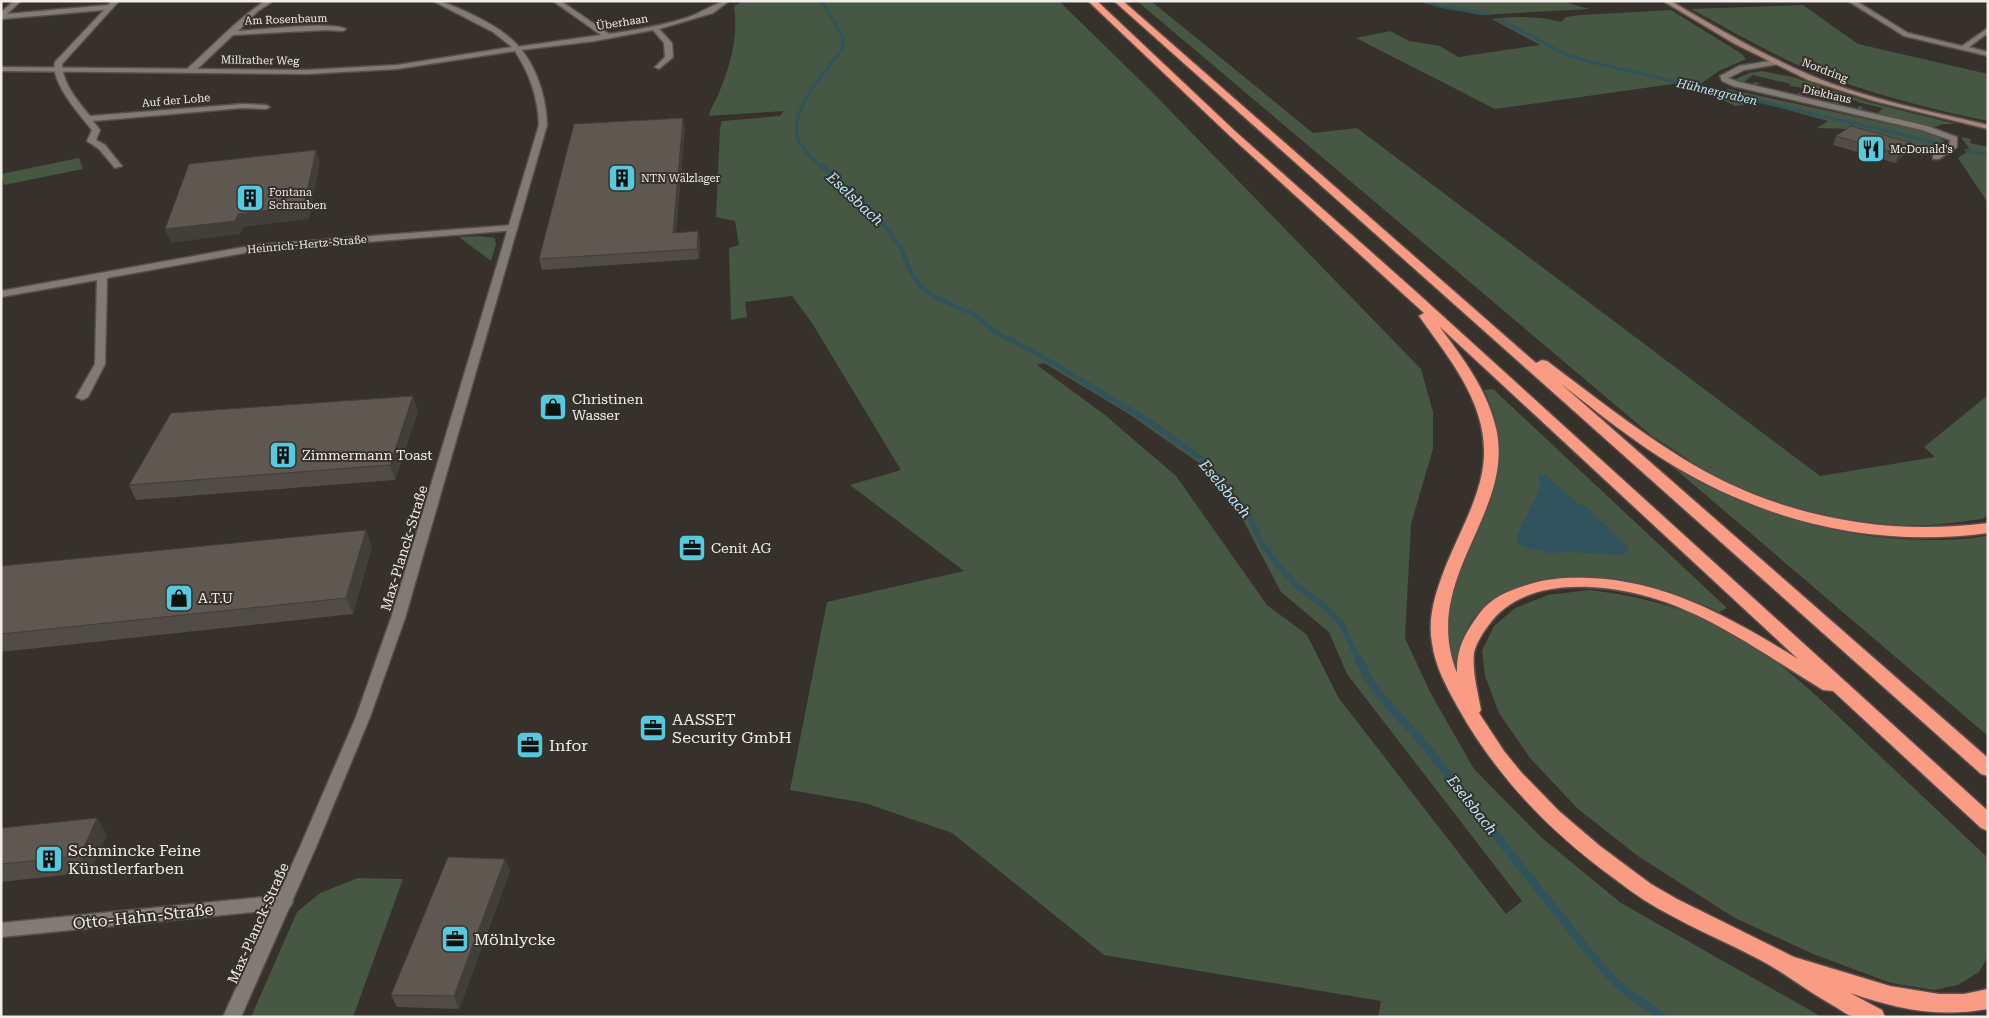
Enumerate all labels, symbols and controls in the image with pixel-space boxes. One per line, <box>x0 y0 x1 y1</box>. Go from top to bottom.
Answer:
street label: Überhaan <box>595 11 649 33</box>
street label: Am Rosenbaum <box>244 12 328 27</box>
street label: Millrather Weg <box>221 53 300 68</box>
street label: Nordring <box>1800 56 1850 85</box>
water label: Hühnergraben <box>1674 76 1759 108</box>
street label: Diekhaus <box>1801 83 1853 106</box>
street label: Auf der Lohe <box>141 91 211 110</box>
restaurant icon: McDonald's <box>1856 134 1886 164</box>
place label: McDonald's <box>1890 143 1953 156</box>
building icon: NTN Wälzlager <box>607 163 637 193</box>
water label: Eselsbach <box>822 168 887 230</box>
place label: NTN Wälzlager <box>641 172 721 185</box>
building icon: Fontana Schrauben <box>235 183 265 213</box>
place label: Fontana Schrauben <box>269 186 327 212</box>
street label: Heinrich-Hertz-Straße <box>247 233 367 256</box>
place label: Christinen Wasser <box>572 391 643 423</box>
shop icon: Christinen Wasser <box>538 392 568 422</box>
building icon: Zimmermann Toast <box>268 440 298 470</box>
place label: Zimmermann Toast <box>302 447 432 463</box>
water label: Eselsbach <box>1195 455 1255 522</box>
street label: Max-Planck-Straße <box>377 483 431 613</box>
office icon: Cenit AG <box>677 533 707 563</box>
place label: Cenit AG <box>711 540 772 556</box>
shop icon: A.T.U <box>164 583 194 613</box>
place label: A.T.U <box>198 590 233 606</box>
place label: AASSET Security GmbH <box>672 710 792 747</box>
office icon: AASSET Security GmbH <box>638 713 668 743</box>
office icon: Infor <box>515 730 545 760</box>
place label: Infor <box>549 736 588 755</box>
water label: Eselsbach <box>1443 771 1501 838</box>
place label: Schmincke Feine Künstlerfarben <box>68 841 201 878</box>
building icon: Schmincke Feine Künstlerfarben <box>34 844 64 874</box>
street label: Max-Planck-Straße <box>224 860 292 986</box>
street label: Otto-Hahn-Straße <box>72 900 214 933</box>
office icon: Mölnlycke <box>440 924 470 954</box>
place label: Mölnlycke <box>474 930 556 949</box>

